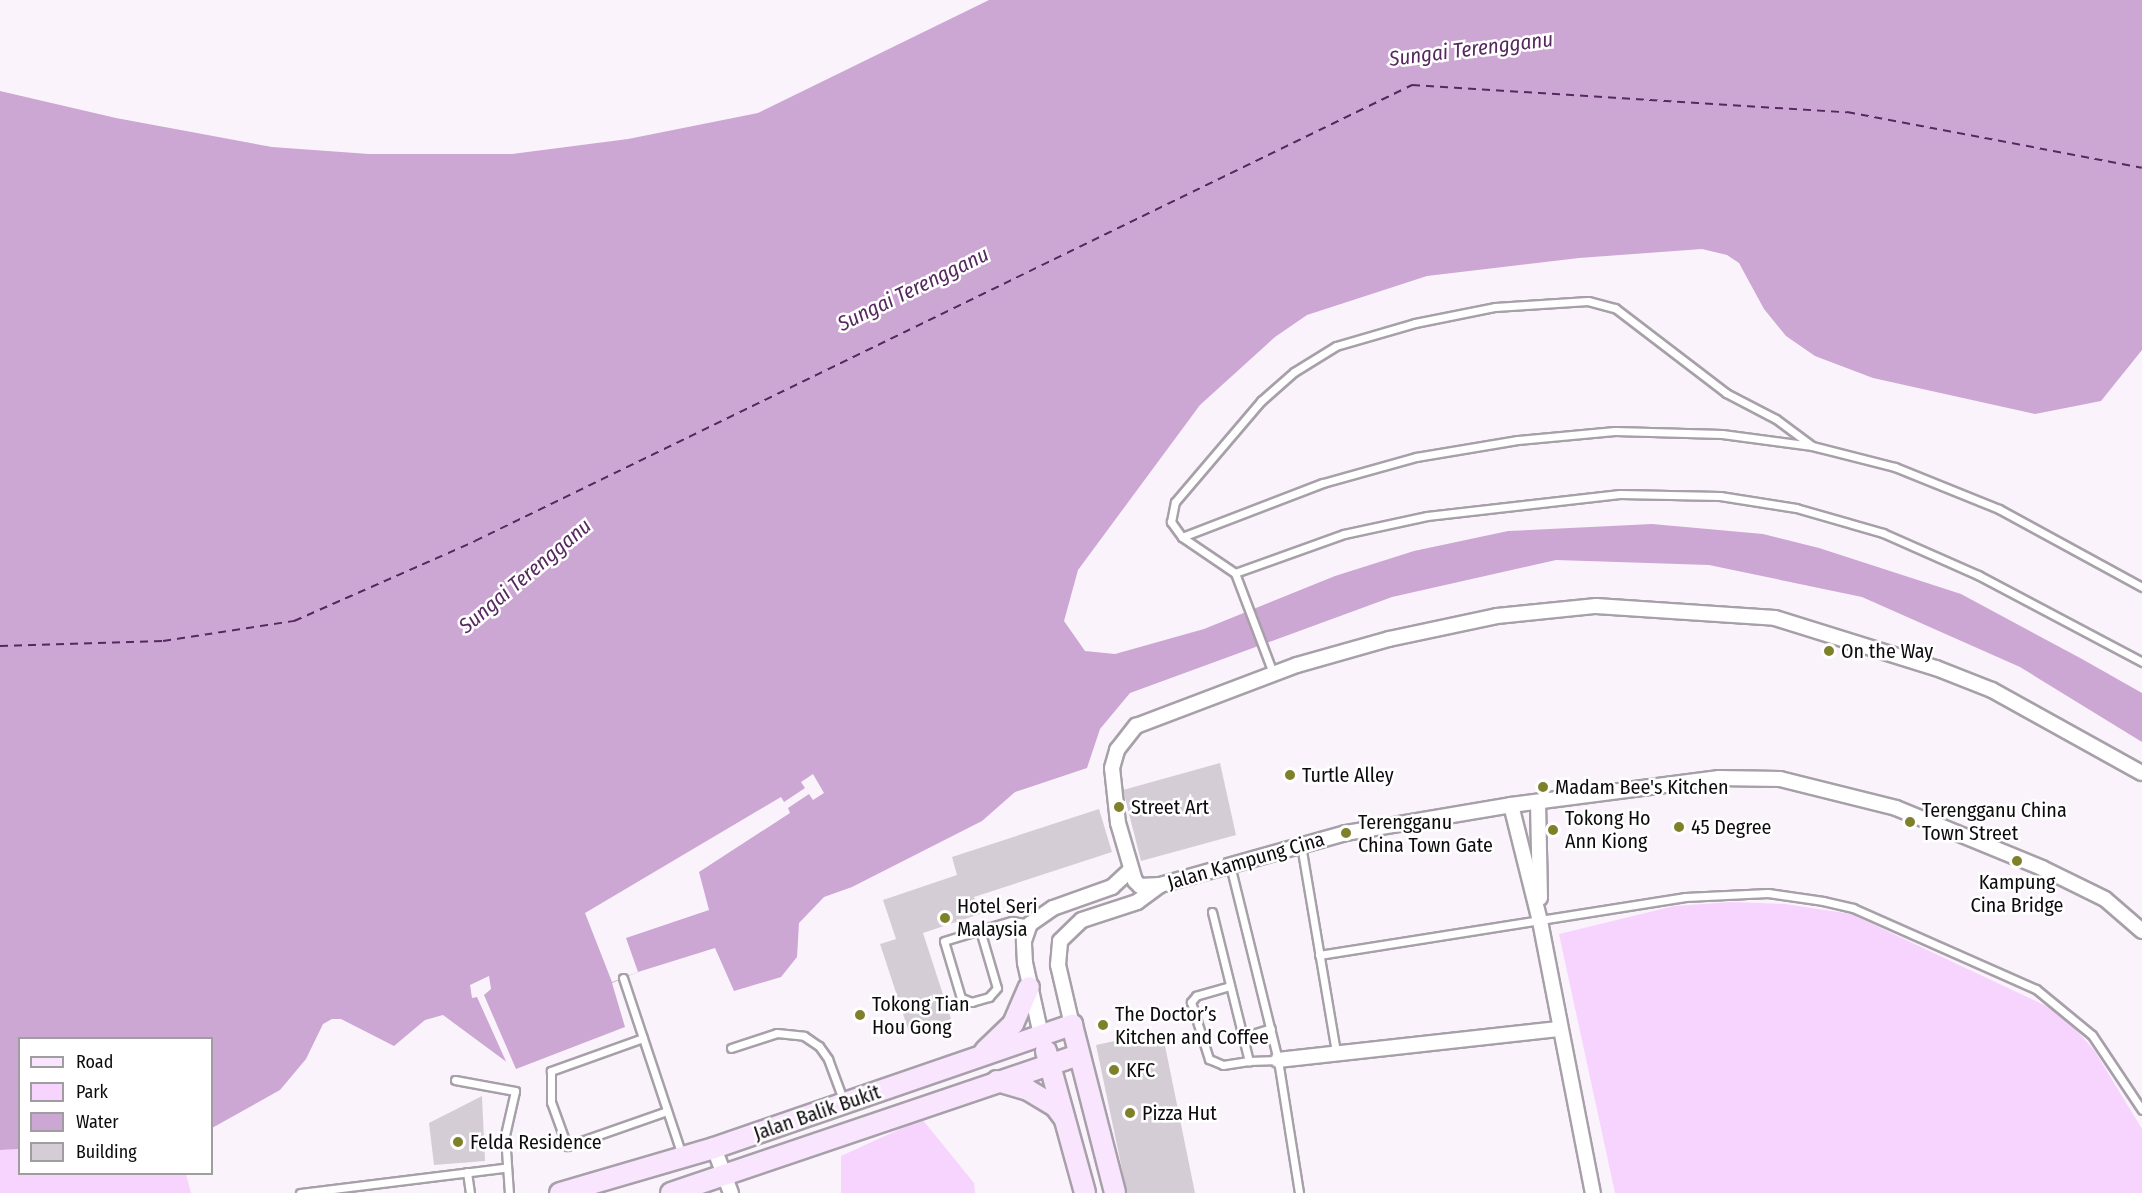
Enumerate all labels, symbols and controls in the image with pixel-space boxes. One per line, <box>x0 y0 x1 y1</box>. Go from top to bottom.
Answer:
water label: Sungai Terengganu <box>1388 26 1554 72</box>
water label: Sungai Terengganu <box>833 242 993 336</box>
water label: Sungai Terengganu <box>454 513 596 639</box>
place label: On the Way <box>1841 639 1933 663</box>
marker: On the Way <box>1822 644 1836 658</box>
place label: Turtle Alley <box>1302 763 1394 787</box>
marker: Turtle Alley <box>1283 768 1297 782</box>
place label: Madam Bee's Kitchen <box>1555 775 1729 799</box>
marker: Madam Bee's Kitchen <box>1536 780 1550 794</box>
place label: Street Art <box>1131 795 1209 819</box>
place label: Terengganu China Town Street <box>1922 798 2067 845</box>
marker: Street Art <box>1112 800 1126 814</box>
place label: Tokong Ho Ann Kiong <box>1565 807 1651 854</box>
place label: Terengganu China Town Gate <box>1358 810 1493 857</box>
place label: 45 Degree <box>1691 815 1771 839</box>
marker: Terengganu China Town Street <box>1903 815 1917 829</box>
marker: 45 Degree <box>1672 820 1686 834</box>
marker: Tokong Ho Ann Kiong <box>1546 823 1560 837</box>
marker: Terengganu China Town Gate <box>1339 826 1353 840</box>
street label: Jalan Kampung Cina <box>1165 827 1327 895</box>
marker: Kampung Cina Bridge <box>2010 854 2024 868</box>
place label: Kampung Cina Bridge <box>1971 870 2063 917</box>
place label: Hotel Seri Malaysia <box>957 894 1038 941</box>
marker: Hotel Seri Malaysia <box>938 911 952 925</box>
place label: Tokong Tian Hou Gong <box>872 992 970 1039</box>
place label: The Doctor’s Kitchen and Coffee <box>1115 1002 1269 1049</box>
marker: Tokong Tian Hou Gong <box>853 1008 867 1022</box>
marker: The Doctor’s Kitchen and Coffee <box>1096 1018 1110 1032</box>
legend <box>18 1037 213 1175</box>
text: Road <box>76 1051 113 1073</box>
place label: KFC <box>1126 1058 1155 1082</box>
marker: KFC <box>1107 1063 1121 1077</box>
street label: Jalan Balik Bukit <box>750 1080 884 1146</box>
text: Park <box>76 1081 108 1103</box>
place label: Pizza Hut <box>1142 1101 1217 1125</box>
marker: Pizza Hut <box>1123 1106 1137 1120</box>
text: Water <box>76 1111 119 1133</box>
place label: Felda Residence <box>470 1130 602 1154</box>
marker: Felda Residence <box>451 1135 465 1149</box>
text: Building <box>76 1141 137 1163</box>

